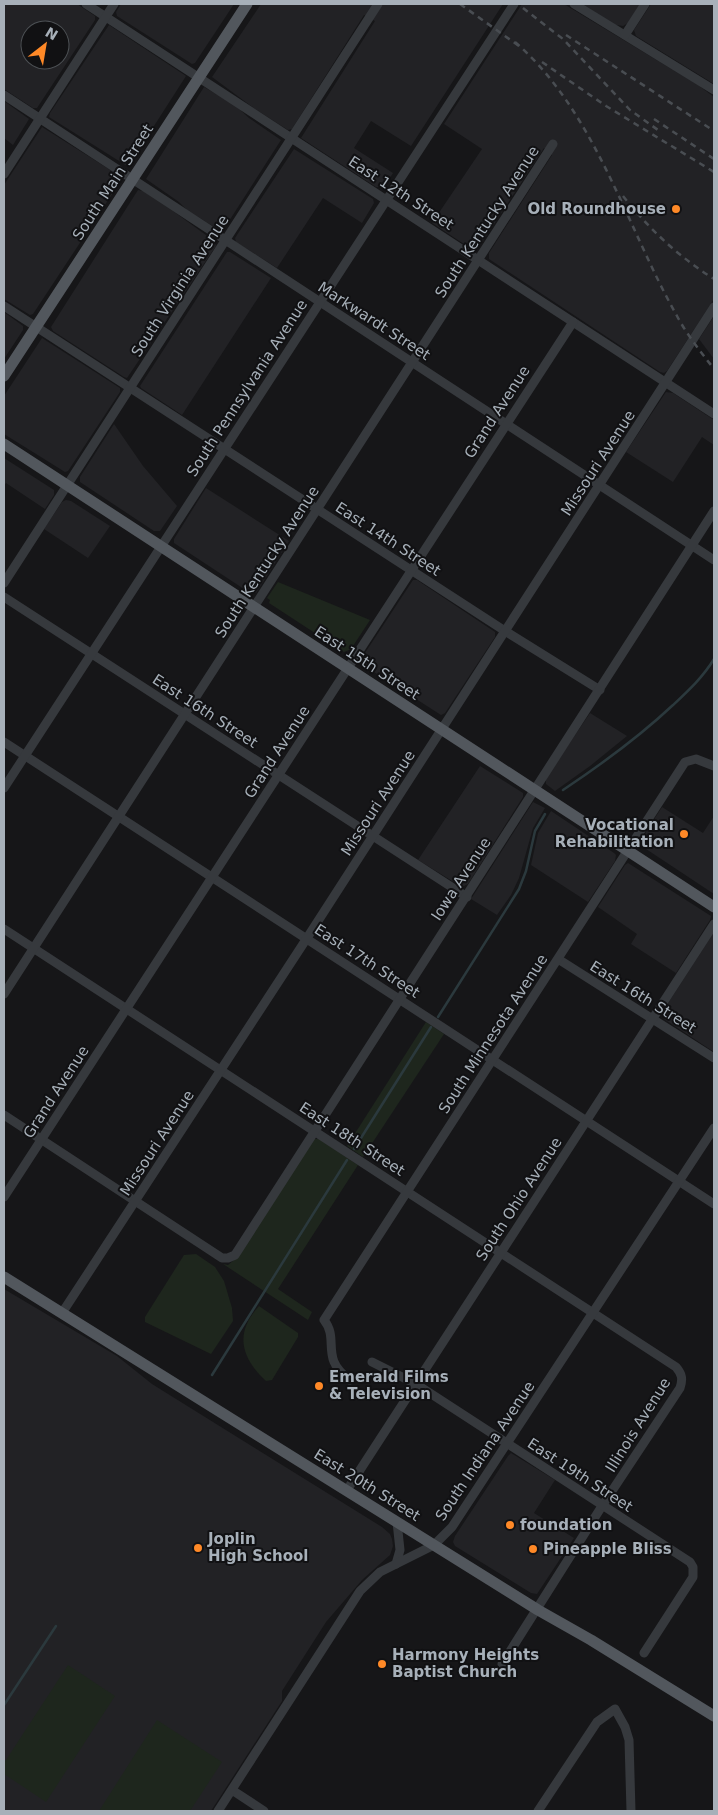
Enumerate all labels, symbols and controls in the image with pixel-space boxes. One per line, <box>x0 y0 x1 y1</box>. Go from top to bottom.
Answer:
north arrow <box>20 20 70 70</box>
text: N <box>43 24 61 44</box>
street label: South Main Street <box>69 121 157 243</box>
street label: South Kentucky Avenue <box>431 143 543 301</box>
street label: East 12th Street <box>345 152 457 234</box>
place label: Old Roundhouse <box>527 200 666 218</box>
marker: Old Roundhouse <box>670 203 682 215</box>
street label: South Virginia Avenue <box>127 212 233 360</box>
street label: Markwardt Street <box>315 278 434 364</box>
street label: South Pennsylvania Avenue <box>183 296 311 480</box>
street label: Grand Avenue <box>460 362 534 462</box>
street label: Missouri Avenue <box>557 407 639 519</box>
street label: South Kentucky Avenue <box>211 483 323 641</box>
street label: East 14th Street <box>332 498 444 580</box>
street label: East 15th Street <box>311 622 423 704</box>
street label: East 16th Street <box>149 670 261 752</box>
street label: Grand Avenue <box>240 702 314 802</box>
street label: Missouri Avenue <box>337 747 419 859</box>
place label: Vocational Rehabilitation <box>555 816 674 851</box>
marker: Vocational Rehabilitation <box>678 828 690 840</box>
street label: Iowa Avenue <box>427 834 495 924</box>
street label: East 17th Street <box>311 920 423 1002</box>
street label: South Minnesota Avenue <box>435 951 551 1117</box>
street label: East 16th Street <box>587 957 700 1037</box>
street label: Grand Avenue <box>19 1042 93 1142</box>
street label: Missouri Avenue <box>116 1087 198 1199</box>
street label: East 18th Street <box>296 1098 408 1180</box>
street label: South Ohio Avenue <box>472 1134 566 1264</box>
place label: Emerald Films & Television <box>329 1368 449 1403</box>
street label: Illinois Avenue <box>602 1374 674 1476</box>
street label: South Indiana Avenue <box>432 1378 538 1524</box>
marker: Emerald Films & Television <box>313 1380 325 1392</box>
street label: East 19th Street <box>524 1434 636 1516</box>
street label: East 20th Street <box>311 1445 424 1525</box>
place label: foundation <box>520 1516 612 1534</box>
marker: foundation <box>504 1519 516 1531</box>
place label: Joplin High School <box>207 1530 308 1565</box>
place label: Pineapple Bliss <box>543 1540 672 1558</box>
marker: Joplin High School <box>192 1542 204 1554</box>
marker: Pineapple Bliss <box>527 1543 539 1555</box>
place label: Harmony Heights Baptist Church <box>392 1646 539 1681</box>
marker: Harmony Heights Baptist Church <box>376 1658 388 1670</box>

